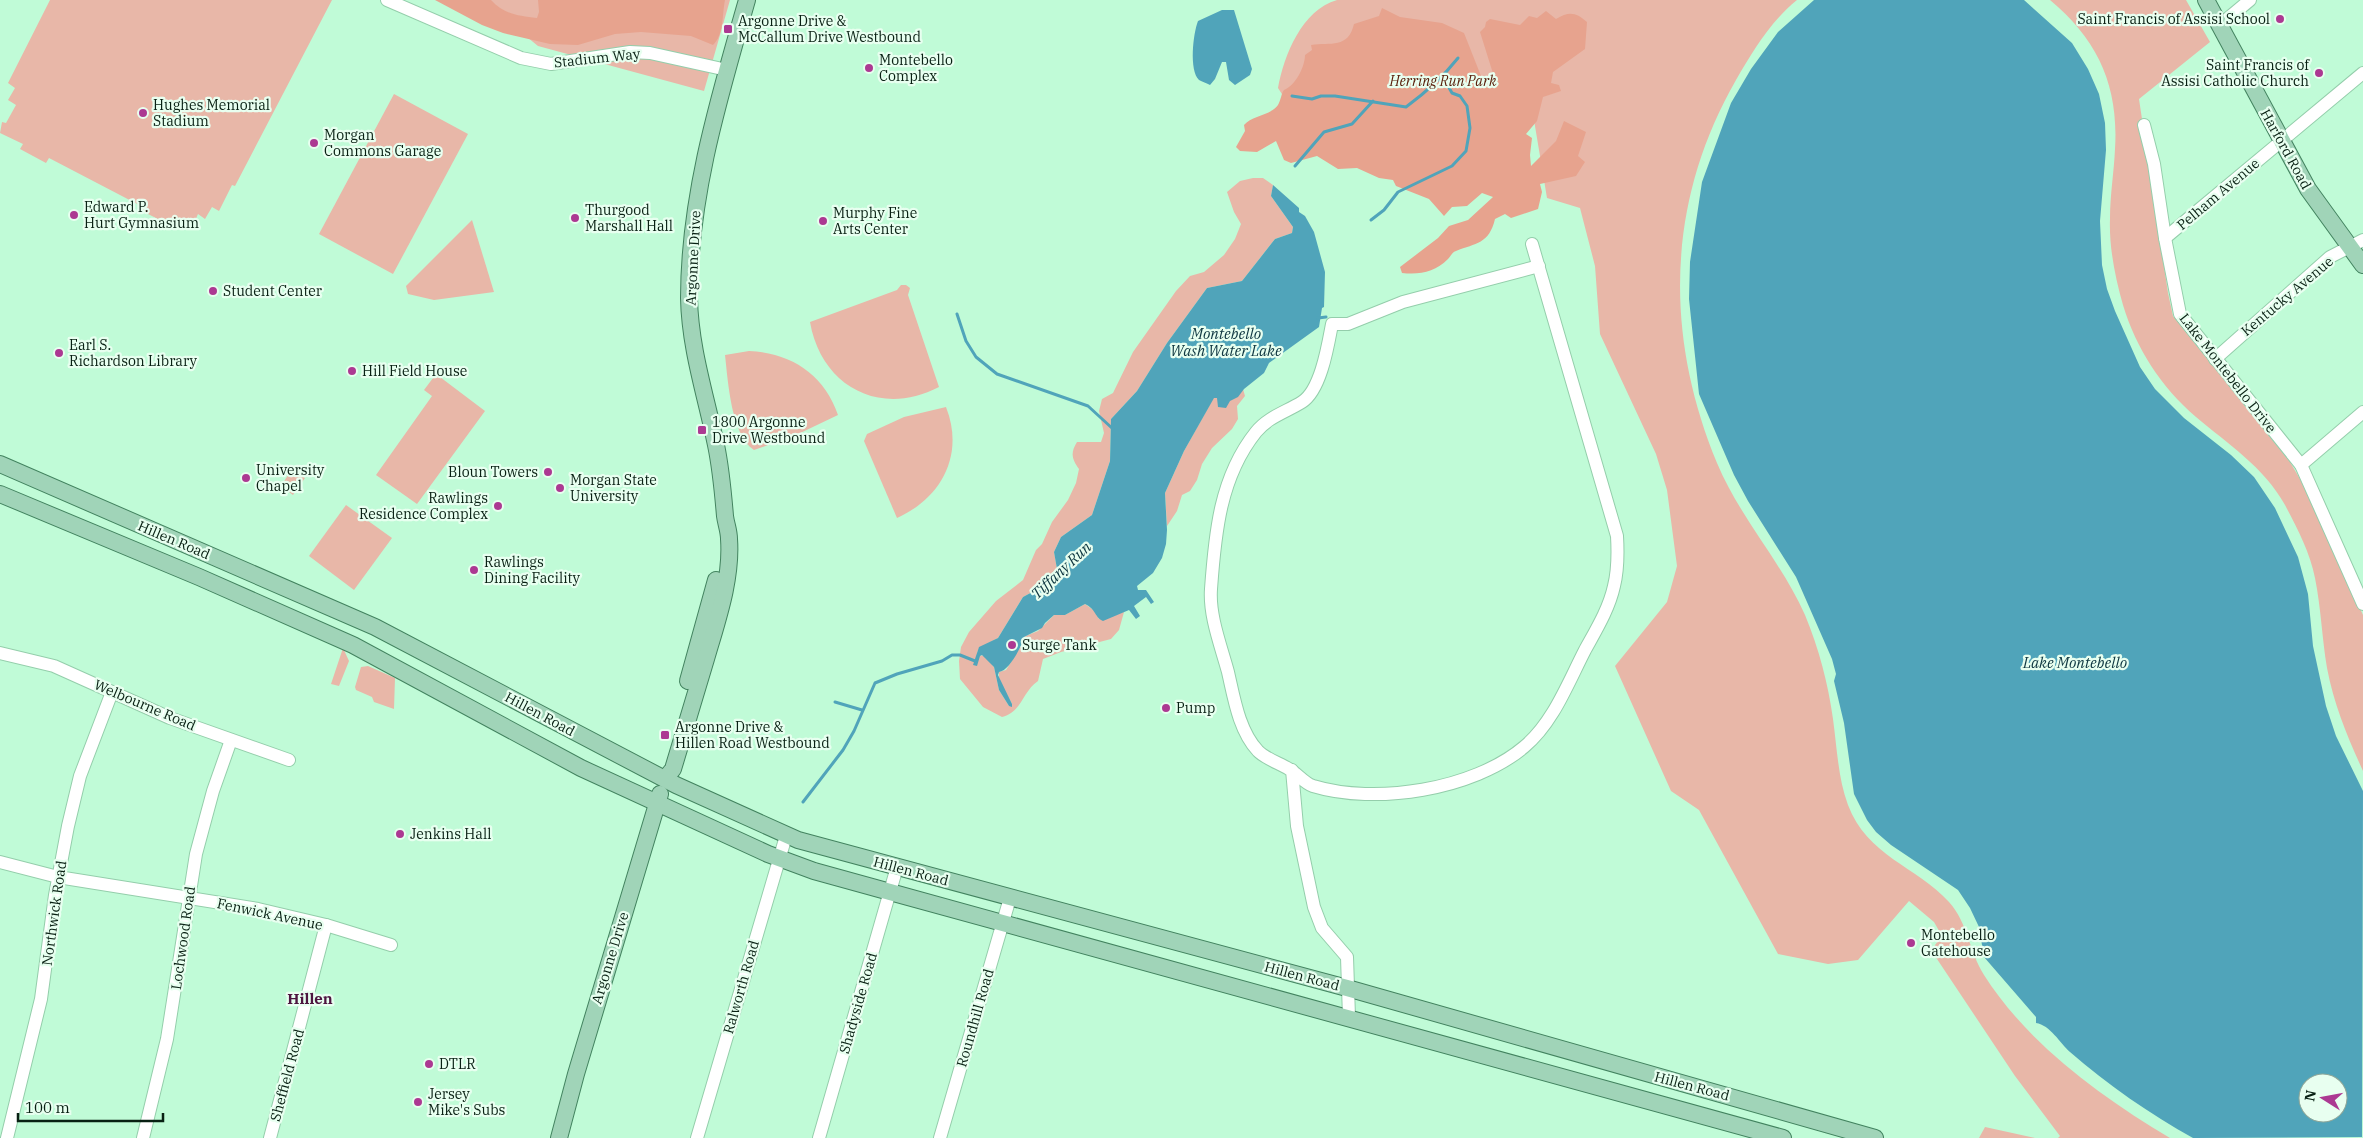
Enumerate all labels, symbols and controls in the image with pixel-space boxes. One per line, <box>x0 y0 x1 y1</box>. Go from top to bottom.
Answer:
place label: Saint Francis of Assisi School <box>2077 10 2270 28</box>
place label: Argonne Drive & McCallum Drive Westbound <box>738 12 921 46</box>
marker: Saint Francis of Assisi School <box>2274 13 2286 25</box>
marker: Argonne Drive & McCallum Drive Westbound <box>722 23 734 35</box>
street label: Stadium Way <box>553 44 642 71</box>
place label: Montebello Complex <box>879 51 953 85</box>
place label: Saint Francis of Assisi Catholic Church <box>2161 56 2310 90</box>
marker: Montebello Complex <box>863 62 875 74</box>
marker: Saint Francis of Assisi Catholic Church <box>2313 67 2325 79</box>
park label: Herring Run Park <box>1389 72 1497 90</box>
place label: Hughes Memorial Stadium <box>153 96 270 130</box>
street label: Harford Road <box>2257 106 2316 193</box>
marker: Hughes Memorial Stadium <box>137 107 149 119</box>
place label: Morgan Commons Garage <box>324 126 441 160</box>
marker: Morgan Commons Garage <box>308 137 320 149</box>
street label: Pelham Avenue <box>2173 154 2263 234</box>
place label: Edward P. Hurt Gymnasium <box>84 198 199 232</box>
place label: Thurgood Marshall Hall <box>585 201 673 235</box>
place label: Murphy Fine Arts Center <box>833 204 917 238</box>
marker: Edward P. Hurt Gymnasium <box>68 209 80 221</box>
street label: Argonne Drive <box>682 210 704 306</box>
marker: Thurgood Marshall Hall <box>569 212 581 224</box>
marker: Murphy Fine Arts Center <box>817 215 829 227</box>
street label: Kentucky Avenue <box>2237 252 2337 340</box>
place label: Student Center <box>223 282 323 300</box>
marker: Student Center <box>207 285 219 297</box>
street label: Lake Montebello Drive <box>2176 310 2280 436</box>
water label: Montebello Wash Water Lake <box>1170 324 1282 360</box>
place label: Earl S. Richardson Library <box>69 336 198 370</box>
marker: Earl S. Richardson Library <box>53 347 65 359</box>
place label: Hill Field House <box>362 362 467 380</box>
marker: Hill Field House <box>346 365 358 377</box>
place label: 1800 Argonne Drive Westbound <box>712 413 826 447</box>
marker: 1800 Argonne Drive Westbound <box>696 424 708 436</box>
place label: University Chapel <box>256 461 325 495</box>
place label: Bloun Towers <box>448 463 538 481</box>
marker: Bloun Towers <box>542 466 554 478</box>
place label: Morgan State University <box>570 471 657 505</box>
marker: University Chapel <box>240 472 252 484</box>
marker: Morgan State University <box>554 482 566 494</box>
place label: Rawlings Residence Complex <box>359 489 488 523</box>
marker: Rawlings Residence Complex <box>492 500 504 512</box>
street label: Hillen Road <box>135 517 213 564</box>
water label: Tiffany Run <box>1027 537 1095 603</box>
place label: Rawlings Dining Facility <box>484 553 580 587</box>
marker: Rawlings Dining Facility <box>468 564 480 576</box>
place label: Surge Tank <box>1022 636 1098 654</box>
marker: Surge Tank <box>1006 639 1018 651</box>
water label: Lake Montebello <box>2022 653 2127 672</box>
street label: Welbourne Road <box>91 675 199 735</box>
street label: Hillen Road <box>502 688 579 740</box>
place label: Pump <box>1176 699 1215 717</box>
marker: Pump <box>1160 702 1172 714</box>
place label: Argonne Drive & Hillen Road Westbound <box>675 718 830 752</box>
marker: Argonne Drive & Hillen Road Westbound <box>659 729 671 741</box>
place label: Jenkins Hall <box>410 825 491 843</box>
marker: Jenkins Hall <box>394 828 406 840</box>
street label: Hillen Road <box>872 852 951 890</box>
street label: Northwick Road <box>38 859 70 967</box>
street label: Lochwood Road <box>167 885 199 991</box>
street label: Fenwick Avenue <box>215 894 325 934</box>
street label: Argonne Drive <box>587 910 633 1006</box>
place label: Montebello Gatehouse <box>1921 926 1995 960</box>
marker: Montebello Gatehouse <box>1905 937 1917 949</box>
street label: Ralworth Road <box>719 938 763 1036</box>
street label: Shadyside Road <box>835 950 881 1056</box>
street label: Hillen Road <box>1263 957 1342 995</box>
street label: Roundhill Road <box>952 966 998 1069</box>
district label: Hillen <box>287 989 333 1008</box>
street label: Sheffield Road <box>266 1026 308 1123</box>
place label: DTLR <box>439 1055 476 1073</box>
marker: DTLR <box>423 1058 435 1070</box>
street label: Hillen Road <box>1653 1067 1732 1105</box>
north arrow <box>2298 1073 2348 1123</box>
place label: Jersey Mike's Subs <box>428 1085 506 1119</box>
text: N <box>2300 1088 2320 1103</box>
scale bar <box>18 1090 162 1122</box>
marker: Jersey Mike's Subs <box>412 1096 424 1108</box>
text: 100 m <box>25 1098 70 1117</box>

